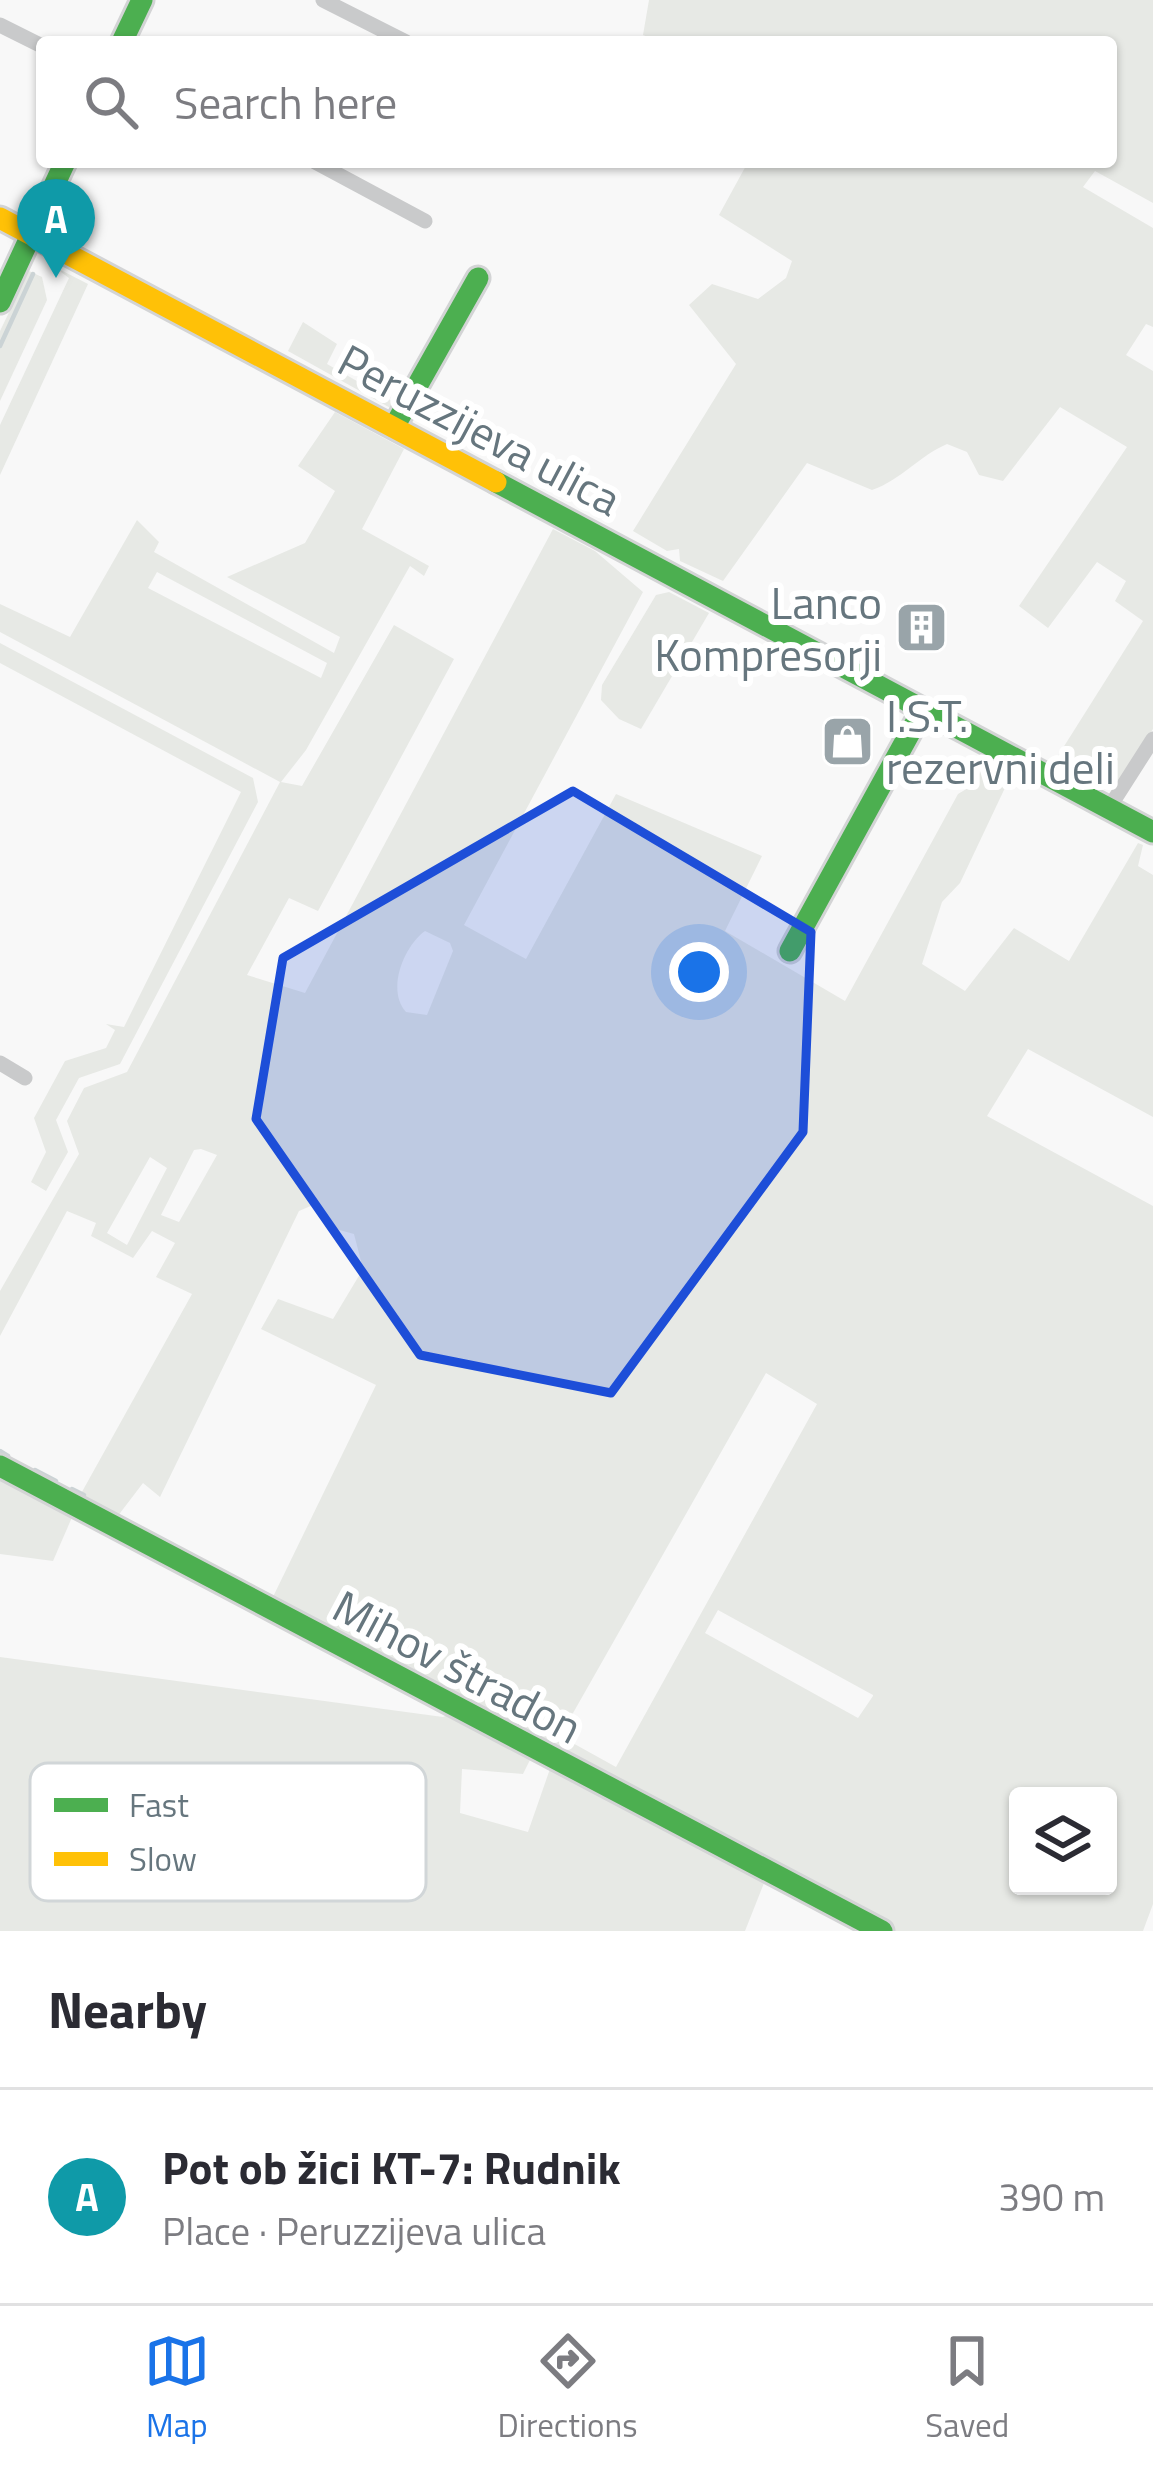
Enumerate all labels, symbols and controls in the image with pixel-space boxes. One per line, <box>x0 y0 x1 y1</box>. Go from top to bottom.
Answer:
search box <box>36 36 1117 168</box>
text: Search here <box>174 68 397 136</box>
icon: search <box>78 69 144 135</box>
pin: A <box>17 179 95 278</box>
street label: Peruzzijeva ulica <box>326 326 634 532</box>
place label: Lanco Kompresorji <box>654 568 882 688</box>
building icon: Lanco Kompresorji <box>893 600 949 656</box>
place label: I.S.T. rezervni deli <box>886 681 1115 801</box>
shop icon: I.S.T. rezervni deli <box>819 713 875 769</box>
your location <box>669 942 729 1002</box>
street label: Mihov štradon <box>321 1572 595 1760</box>
legend <box>30 1763 426 1901</box>
text: Fast <box>129 1780 189 1830</box>
map controls <box>1009 1787 1117 1895</box>
button: layers <box>1009 1787 1117 1895</box>
text: Slow <box>129 1834 197 1884</box>
text: Nearby <box>48 1970 207 2048</box>
text: Pot ob žici KT-7: Rudnik <box>162 2133 621 2201</box>
text: A <box>75 2167 99 2226</box>
text: 390 m <box>998 2167 1105 2226</box>
text: Place · Peruzzijeva ulica <box>162 2201 546 2260</box>
tab: Map <box>144 2328 210 2450</box>
tab: Directions <box>498 2328 637 2450</box>
tab: Saved <box>925 2328 1009 2450</box>

